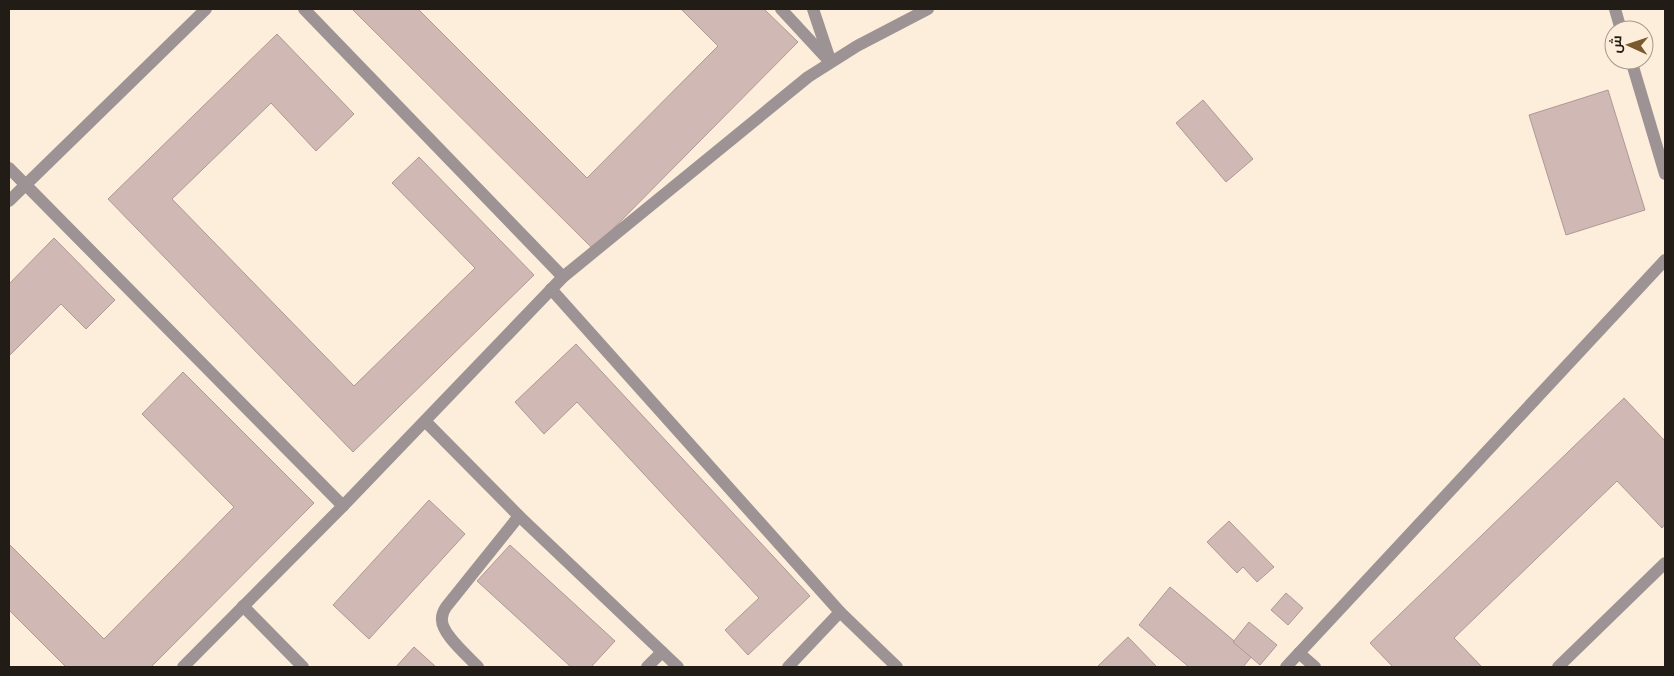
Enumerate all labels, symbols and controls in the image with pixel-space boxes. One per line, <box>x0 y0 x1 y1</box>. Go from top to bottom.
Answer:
north arrow <box>1604 20 1654 70</box>
text: ش <box>1608 35 1625 54</box>

